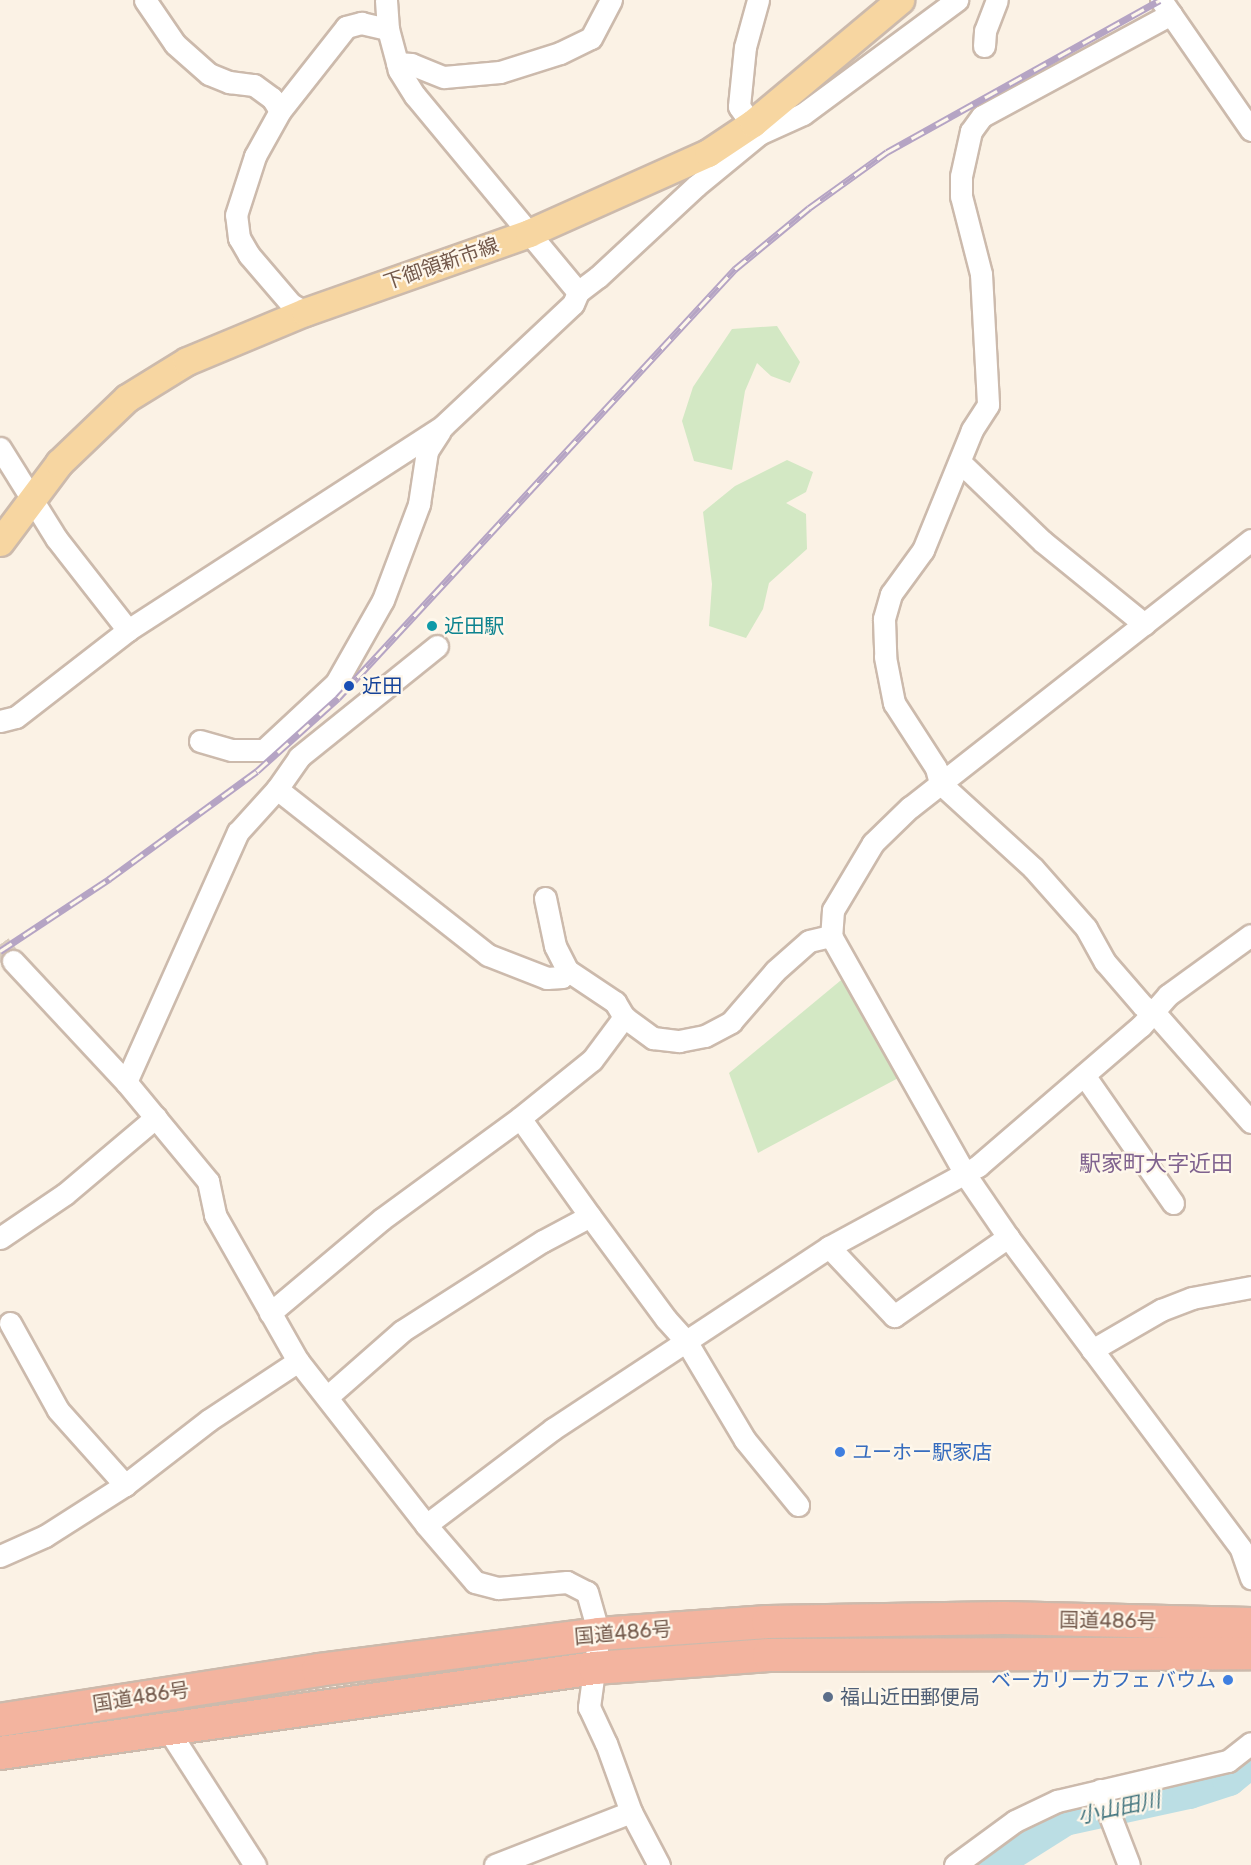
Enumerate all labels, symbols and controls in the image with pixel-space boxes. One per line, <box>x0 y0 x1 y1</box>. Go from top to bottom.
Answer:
street label: 下御領新市線 <box>380 233 502 295</box>
place label: 近田駅 <box>444 614 504 638</box>
marker: 近田駅 <box>425 619 439 633</box>
place label: 近田 <box>362 674 402 698</box>
marker: 近田 <box>340 677 358 695</box>
district label: 駅家町大字近田 <box>1079 1151 1233 1177</box>
place label: ユーホー駅家店 <box>852 1440 992 1464</box>
marker: ユーホー駅家店 <box>833 1445 847 1459</box>
street label: 国道486号 <box>1059 1608 1157 1634</box>
street label: 国道486号 <box>574 1617 672 1649</box>
place label: ベーカリーカフェ バウム <box>991 1668 1216 1692</box>
marker: ベーカリーカフェ バウム <box>1221 1673 1235 1687</box>
street label: 国道486号 <box>91 1678 191 1716</box>
place label: 福山近田郵便局 <box>840 1685 980 1709</box>
marker: 福山近田郵便局 <box>821 1690 835 1704</box>
water label: 小山田川 <box>1075 1787 1163 1829</box>

